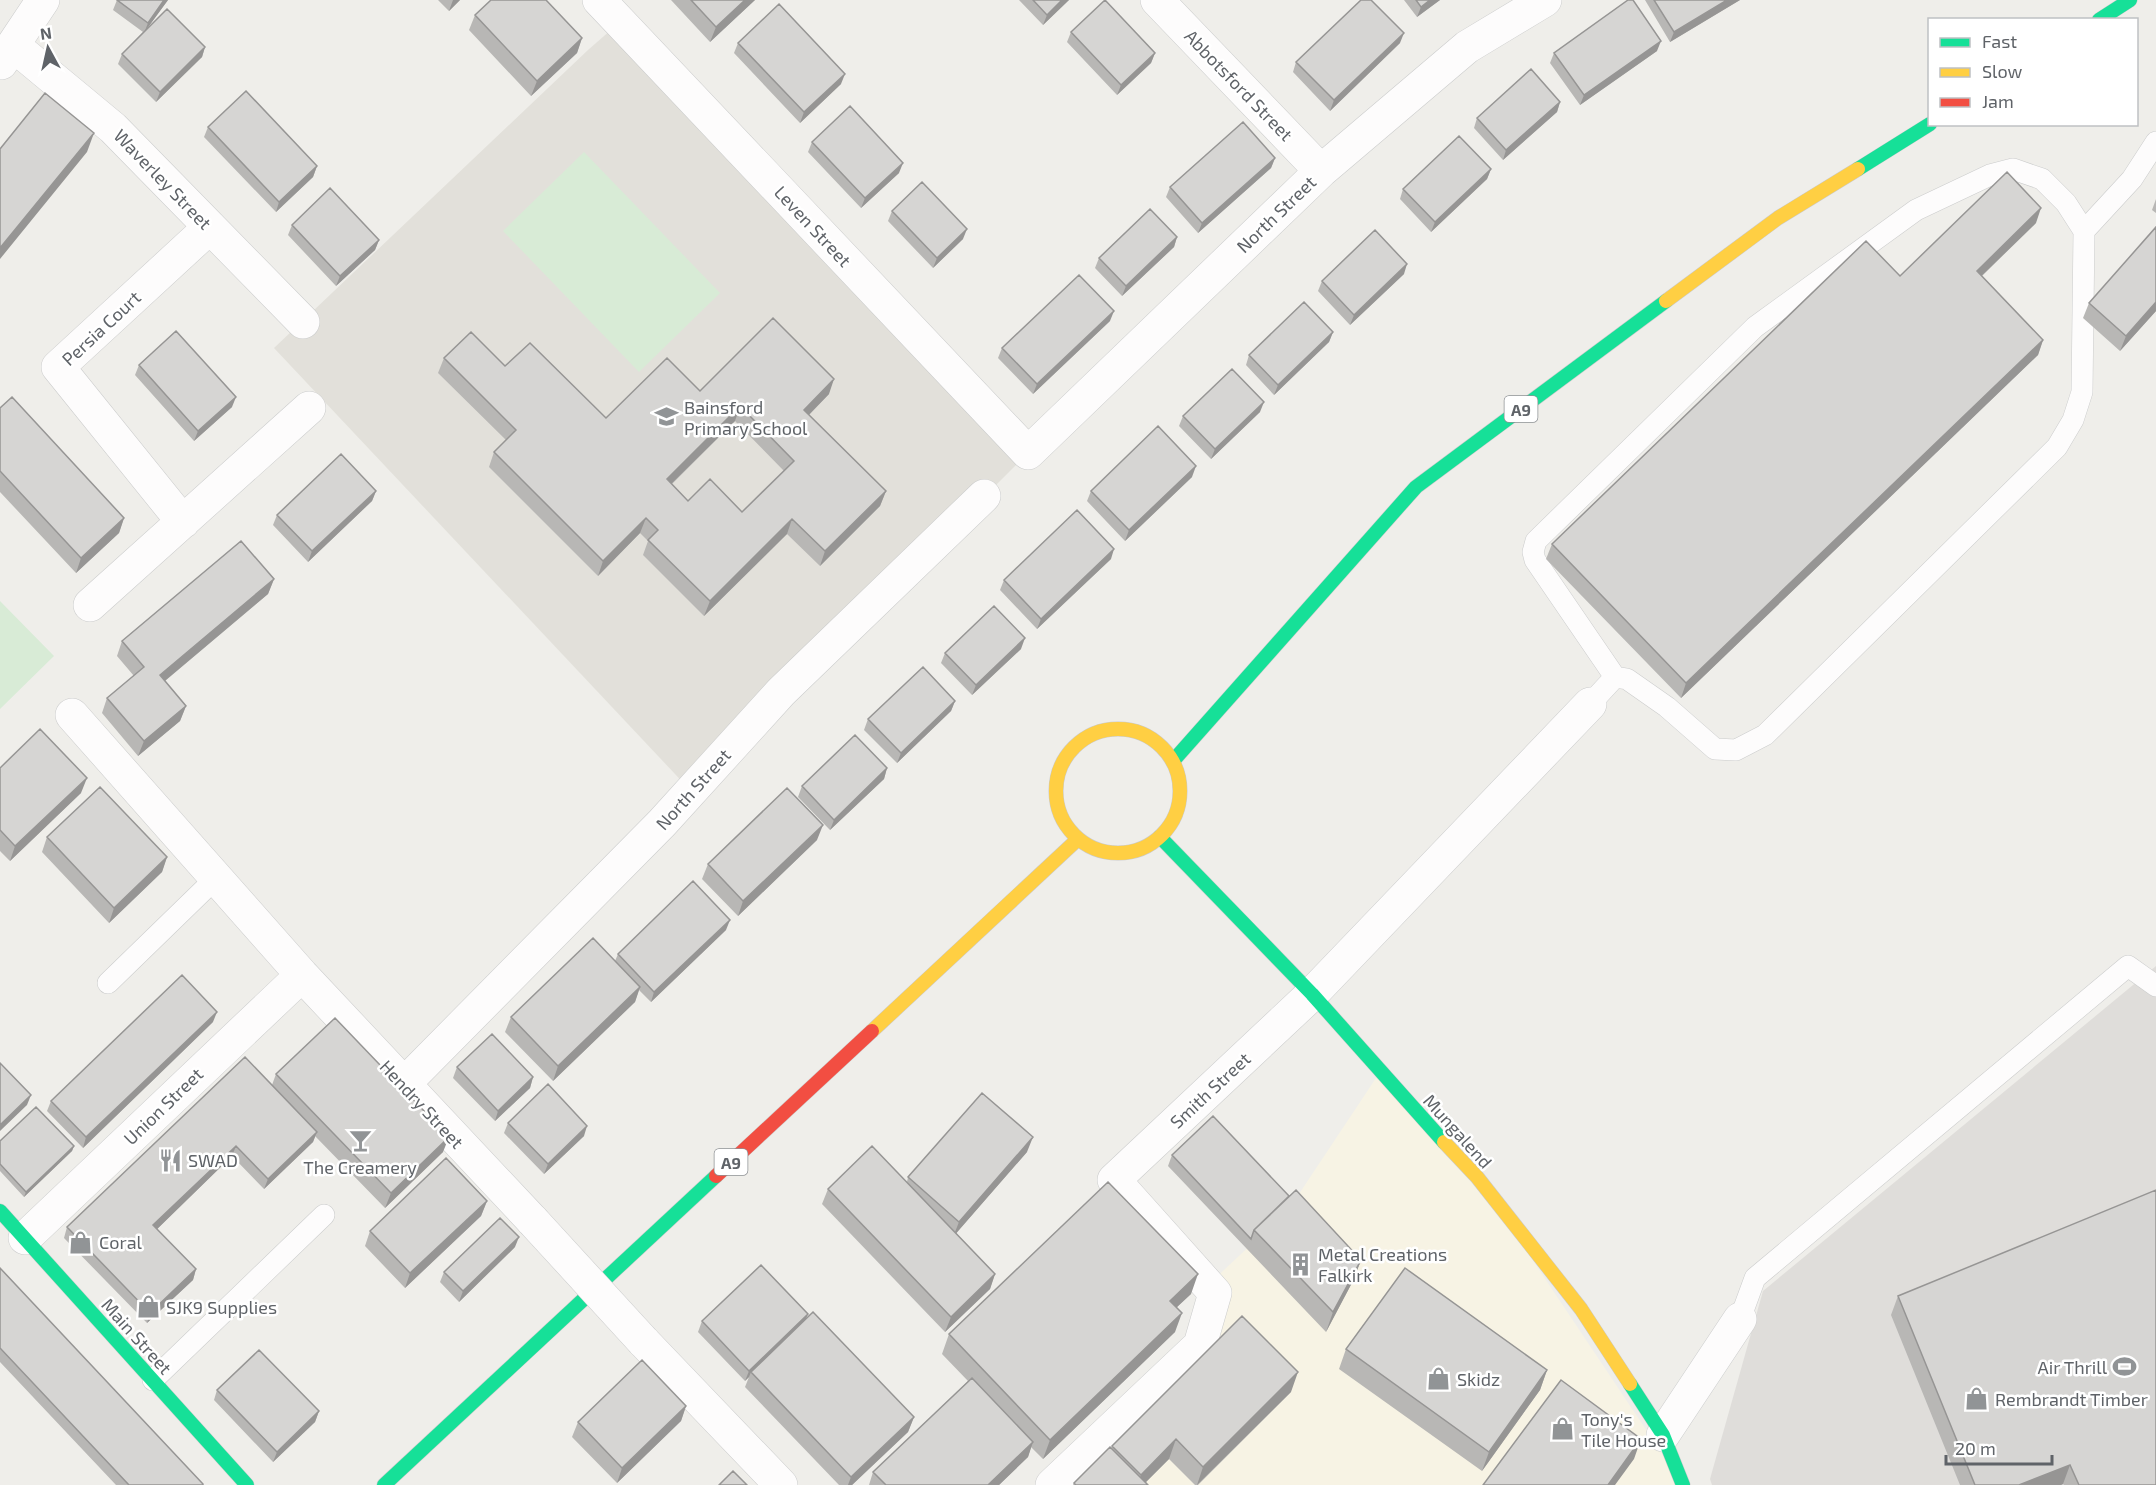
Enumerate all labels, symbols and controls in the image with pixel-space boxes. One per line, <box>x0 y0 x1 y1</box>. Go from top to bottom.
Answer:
north arrow <box>18 18 78 78</box>
legend <box>1928 18 2138 126</box>
text: N <box>39 22 53 43</box>
street label: Abbotsford Street <box>1180 25 1298 145</box>
text: Fast <box>1982 30 2017 52</box>
text: Slow <box>1982 60 2023 82</box>
text: Jam <box>1982 90 2014 112</box>
street label: Waverley Street <box>110 124 217 234</box>
street label: North Street <box>1232 171 1320 257</box>
street label: Leven Street <box>770 181 856 271</box>
street label: Persia Court <box>57 286 145 370</box>
place label: Bainsford Primary School <box>684 396 808 439</box>
road number: A9 <box>1504 396 1538 422</box>
school or university icon: Bainsford Primary School <box>653 404 679 430</box>
street label: North Street <box>651 744 735 834</box>
street label: Smith Street <box>1165 1047 1255 1133</box>
street label: Hendry Street <box>375 1055 469 1153</box>
street label: Union Street <box>119 1063 207 1149</box>
street label: Mungalend <box>1419 1089 1497 1173</box>
bar icon: The Creamery <box>347 1128 373 1154</box>
restaurant icon: SWAD <box>157 1147 183 1173</box>
place label: SWAD <box>188 1149 238 1171</box>
road number: A9 <box>714 1149 748 1175</box>
place label: The Creamery <box>303 1156 417 1178</box>
shop icon: Coral <box>68 1229 94 1255</box>
place label: Coral <box>99 1231 143 1253</box>
place label: Metal Creations Falkirk <box>1318 1243 1447 1286</box>
building icon: Metal Creations Falkirk <box>1287 1251 1313 1277</box>
street label: Main Street <box>97 1293 177 1379</box>
shop icon: SJK9 Supplies <box>135 1294 161 1320</box>
place label: SJK9 Supplies <box>166 1296 277 1318</box>
sports icon: Air Thrill <box>2112 1354 2138 1380</box>
place label: Air Thrill <box>2038 1356 2108 1378</box>
shop icon: Skidz <box>1426 1366 1452 1392</box>
place label: Skidz <box>1457 1368 1500 1390</box>
shop icon: Rembrandt Timber <box>1964 1386 1990 1412</box>
place label: Rembrandt Timber <box>1995 1388 2148 1410</box>
place label: Tony's Tile House <box>1581 1408 1666 1451</box>
shop icon: Tony's Tile House <box>1550 1416 1576 1442</box>
scale bar <box>1946 1428 2052 1466</box>
text: 20 m <box>1955 1437 1996 1459</box>

